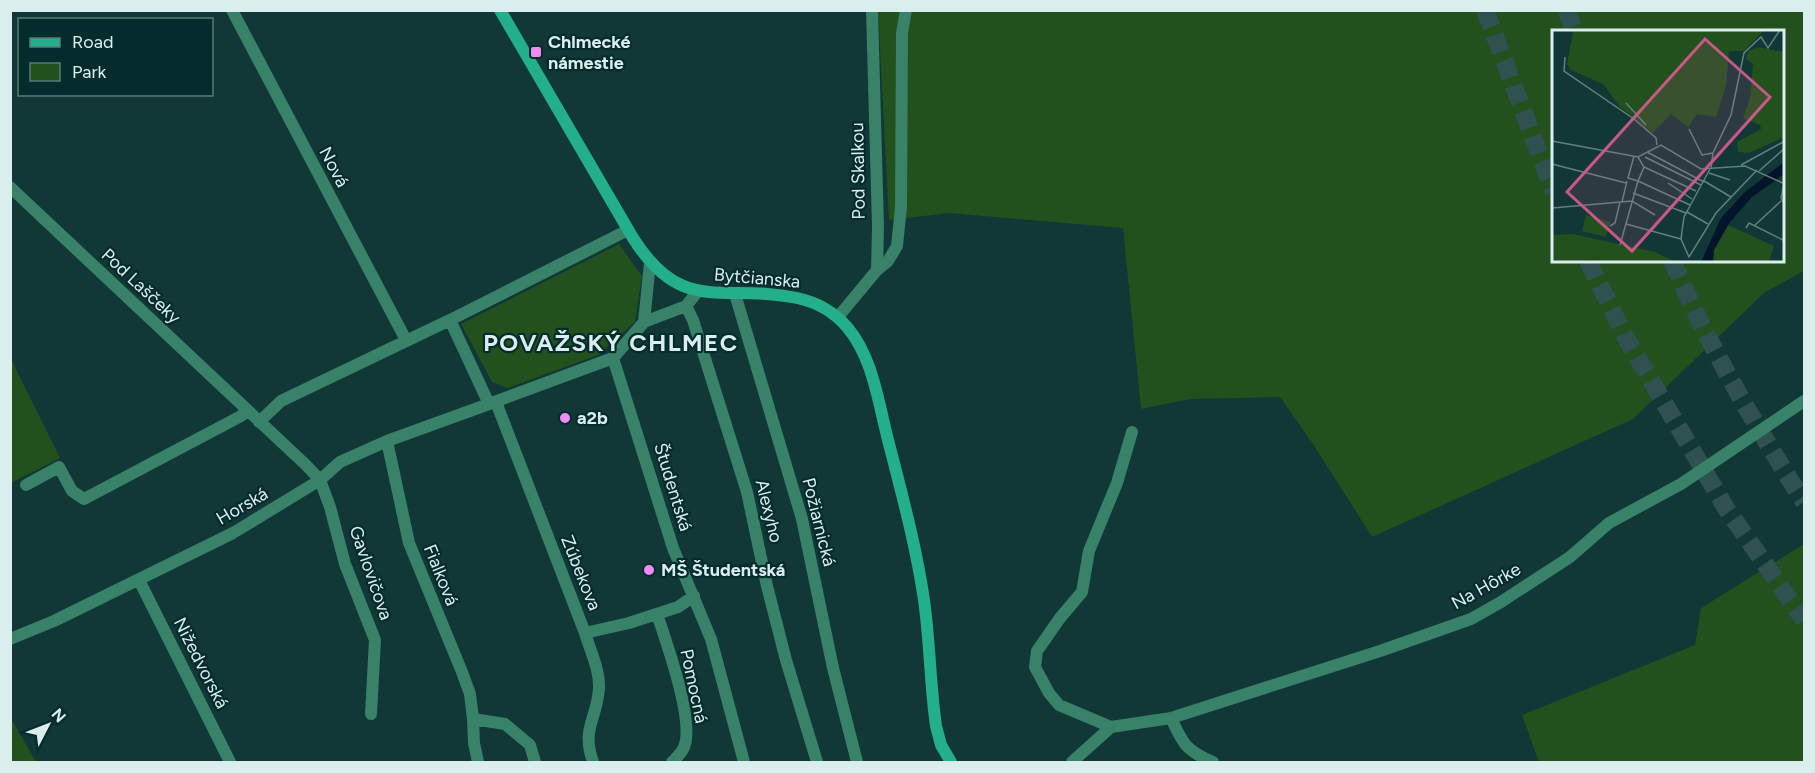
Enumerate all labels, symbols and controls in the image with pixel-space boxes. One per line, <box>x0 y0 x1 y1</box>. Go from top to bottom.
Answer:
legend <box>18 18 213 96</box>
inset map <box>1552 30 1785 262</box>
text: Road <box>72 31 113 53</box>
place label: Chlmecké námestie <box>548 31 630 74</box>
marker: Chlmecké námestie <box>529 45 543 59</box>
text: Park <box>72 61 107 83</box>
street label: Pod Skalkou <box>846 122 870 220</box>
street label: Nová <box>314 143 354 191</box>
street label: Pod Laščeky <box>97 244 186 329</box>
street label: Bytčianska <box>713 263 801 293</box>
district label: POVAŽSKÝ CHLMEC <box>483 328 739 357</box>
place label: a2b <box>577 407 608 429</box>
marker: a2b <box>558 411 572 425</box>
street label: Študentská <box>649 440 697 534</box>
street label: Požiarnická <box>797 475 841 569</box>
street label: Alexyho <box>751 477 787 545</box>
street label: Horská <box>212 482 272 530</box>
street label: Gavlovičova <box>345 523 397 623</box>
street label: Zúbekova <box>556 532 606 614</box>
street label: Fialková <box>419 541 463 609</box>
street label: Na Hôrke <box>1447 558 1525 614</box>
place label: MŠ Študentská <box>661 559 785 581</box>
marker: MŠ Študentská <box>642 563 656 577</box>
street label: Nižedvorská <box>169 614 233 712</box>
street label: Pomocná <box>675 647 713 725</box>
north arrow <box>18 695 78 755</box>
text: N <box>48 704 70 726</box>

